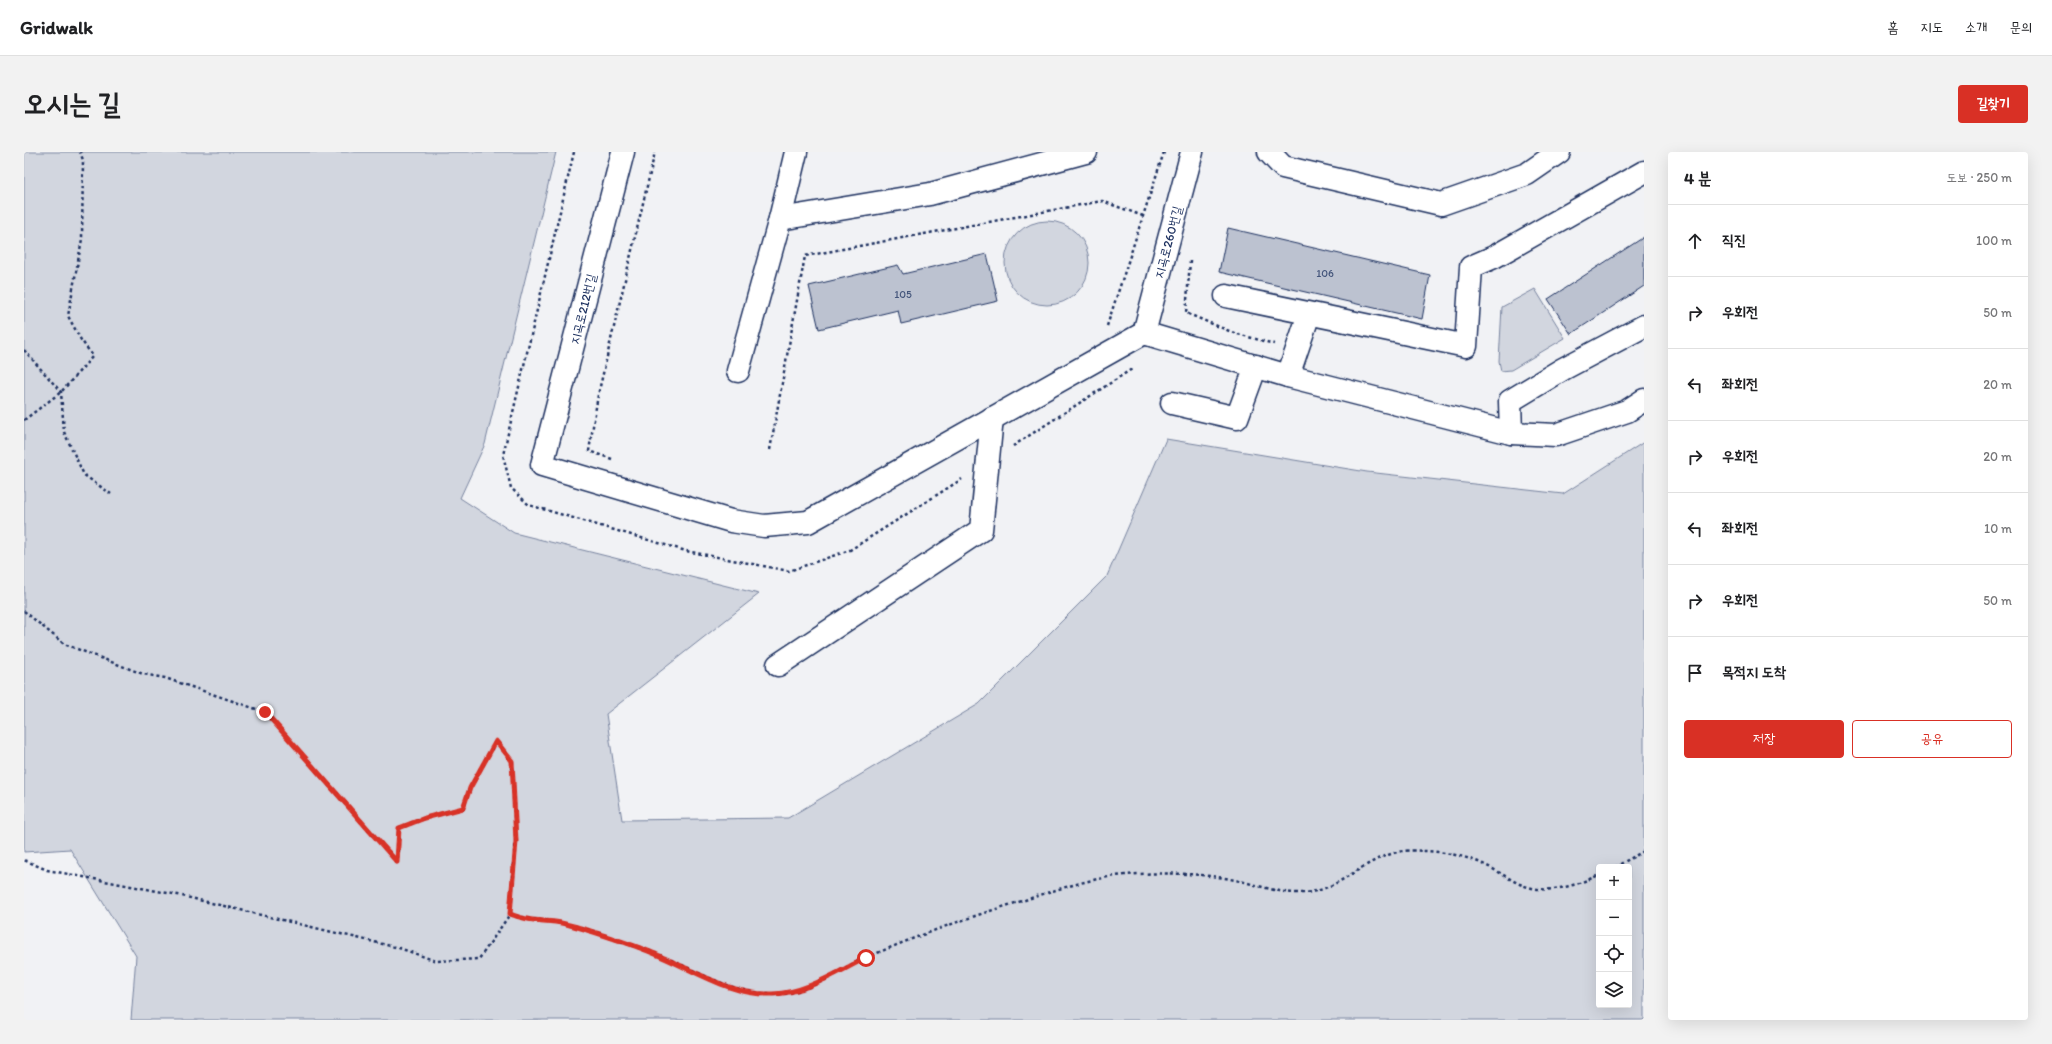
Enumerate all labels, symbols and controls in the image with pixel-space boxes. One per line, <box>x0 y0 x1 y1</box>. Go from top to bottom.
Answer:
text: Gridwalk <box>20 16 93 39</box>
text: 홈 <box>1887 19 1898 36</box>
text: 지도 <box>1920 19 1943 36</box>
text: 소개 <box>1965 19 1987 36</box>
text: 문의 <box>2009 19 2032 36</box>
button: 길찾기 <box>1958 85 2028 123</box>
text: 오시는 길 <box>24 86 120 120</box>
text: 4 분 <box>1684 168 1712 188</box>
text: 도보 · 250 m <box>1947 170 2012 185</box>
street label: 지곡로260번길 <box>1151 204 1185 280</box>
icon: ahead <box>1684 230 1706 252</box>
text: 직진 <box>1722 231 1746 249</box>
text: 100 m <box>1976 233 2012 248</box>
house number: 106 <box>1316 267 1334 280</box>
street label: 지곡로212번길 <box>567 272 599 346</box>
house number: 105 <box>894 288 912 301</box>
icon: right <box>1684 302 1706 324</box>
text: 우회전 <box>1722 303 1758 321</box>
text: 50 m <box>1983 305 2012 320</box>
icon: left <box>1684 374 1706 396</box>
text: 좌회전 <box>1722 375 1758 393</box>
text: 20 m <box>1983 377 2012 392</box>
icon: right <box>1684 446 1706 468</box>
text: 우회전 <box>1722 447 1758 465</box>
text: 20 m <box>1983 449 2012 464</box>
icon: left <box>1684 518 1706 540</box>
text: 좌회전 <box>1722 519 1758 537</box>
text: 10 m <box>1984 521 2012 536</box>
icon: right <box>1684 590 1706 612</box>
text: 우회전 <box>1722 591 1758 609</box>
text: 50 m <box>1983 593 2012 608</box>
icon: arrive <box>1684 662 1706 684</box>
text: 목적지 도착 <box>1722 663 1786 681</box>
route end <box>256 703 274 721</box>
button: 저장 <box>1684 720 1844 758</box>
button: 공유 <box>1852 720 2012 758</box>
map controls <box>1596 864 1632 1008</box>
button: + <box>1596 864 1632 900</box>
button: − <box>1596 900 1632 936</box>
button: locate <box>1596 936 1632 972</box>
route start <box>857 949 875 967</box>
button: layers <box>1596 972 1632 1008</box>

